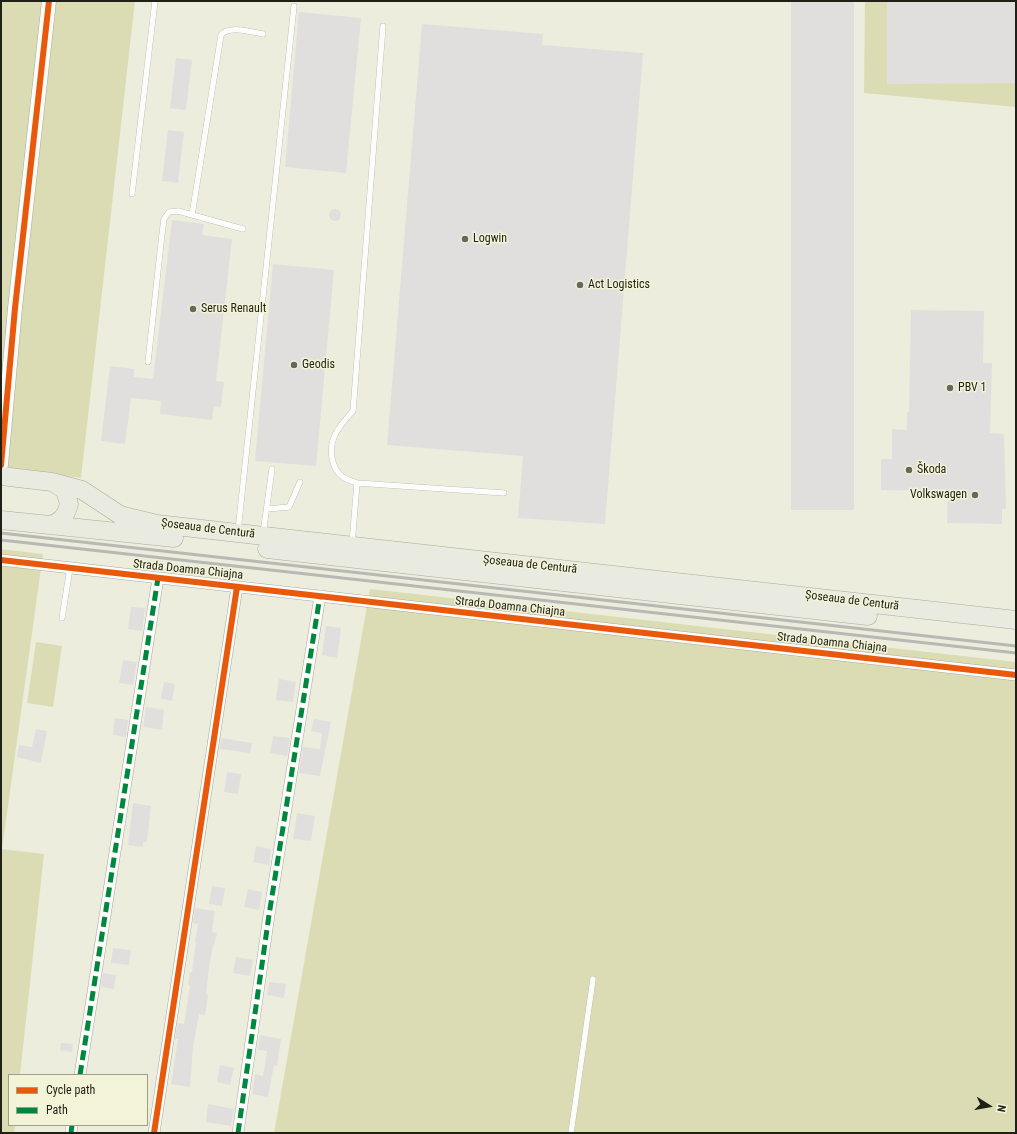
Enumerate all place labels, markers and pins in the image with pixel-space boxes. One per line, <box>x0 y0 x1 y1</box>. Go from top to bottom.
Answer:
place label: Logwin <box>473 232 507 246</box>
marker: Logwin <box>460 234 470 244</box>
place label: Act Logistics <box>588 278 650 292</box>
marker: Act Logistics <box>575 280 585 290</box>
place label: Serus Renault <box>201 302 266 316</box>
marker: Serus Renault <box>188 304 198 314</box>
place label: Geodis <box>302 358 335 372</box>
marker: Geodis <box>289 360 299 370</box>
place label: PBV 1 <box>958 381 986 395</box>
marker: PBV 1 <box>945 383 955 393</box>
place label: Škoda <box>917 463 946 477</box>
marker: Škoda <box>904 465 914 475</box>
place label: Volkswagen <box>910 488 967 502</box>
marker: Volkswagen <box>970 490 980 500</box>

